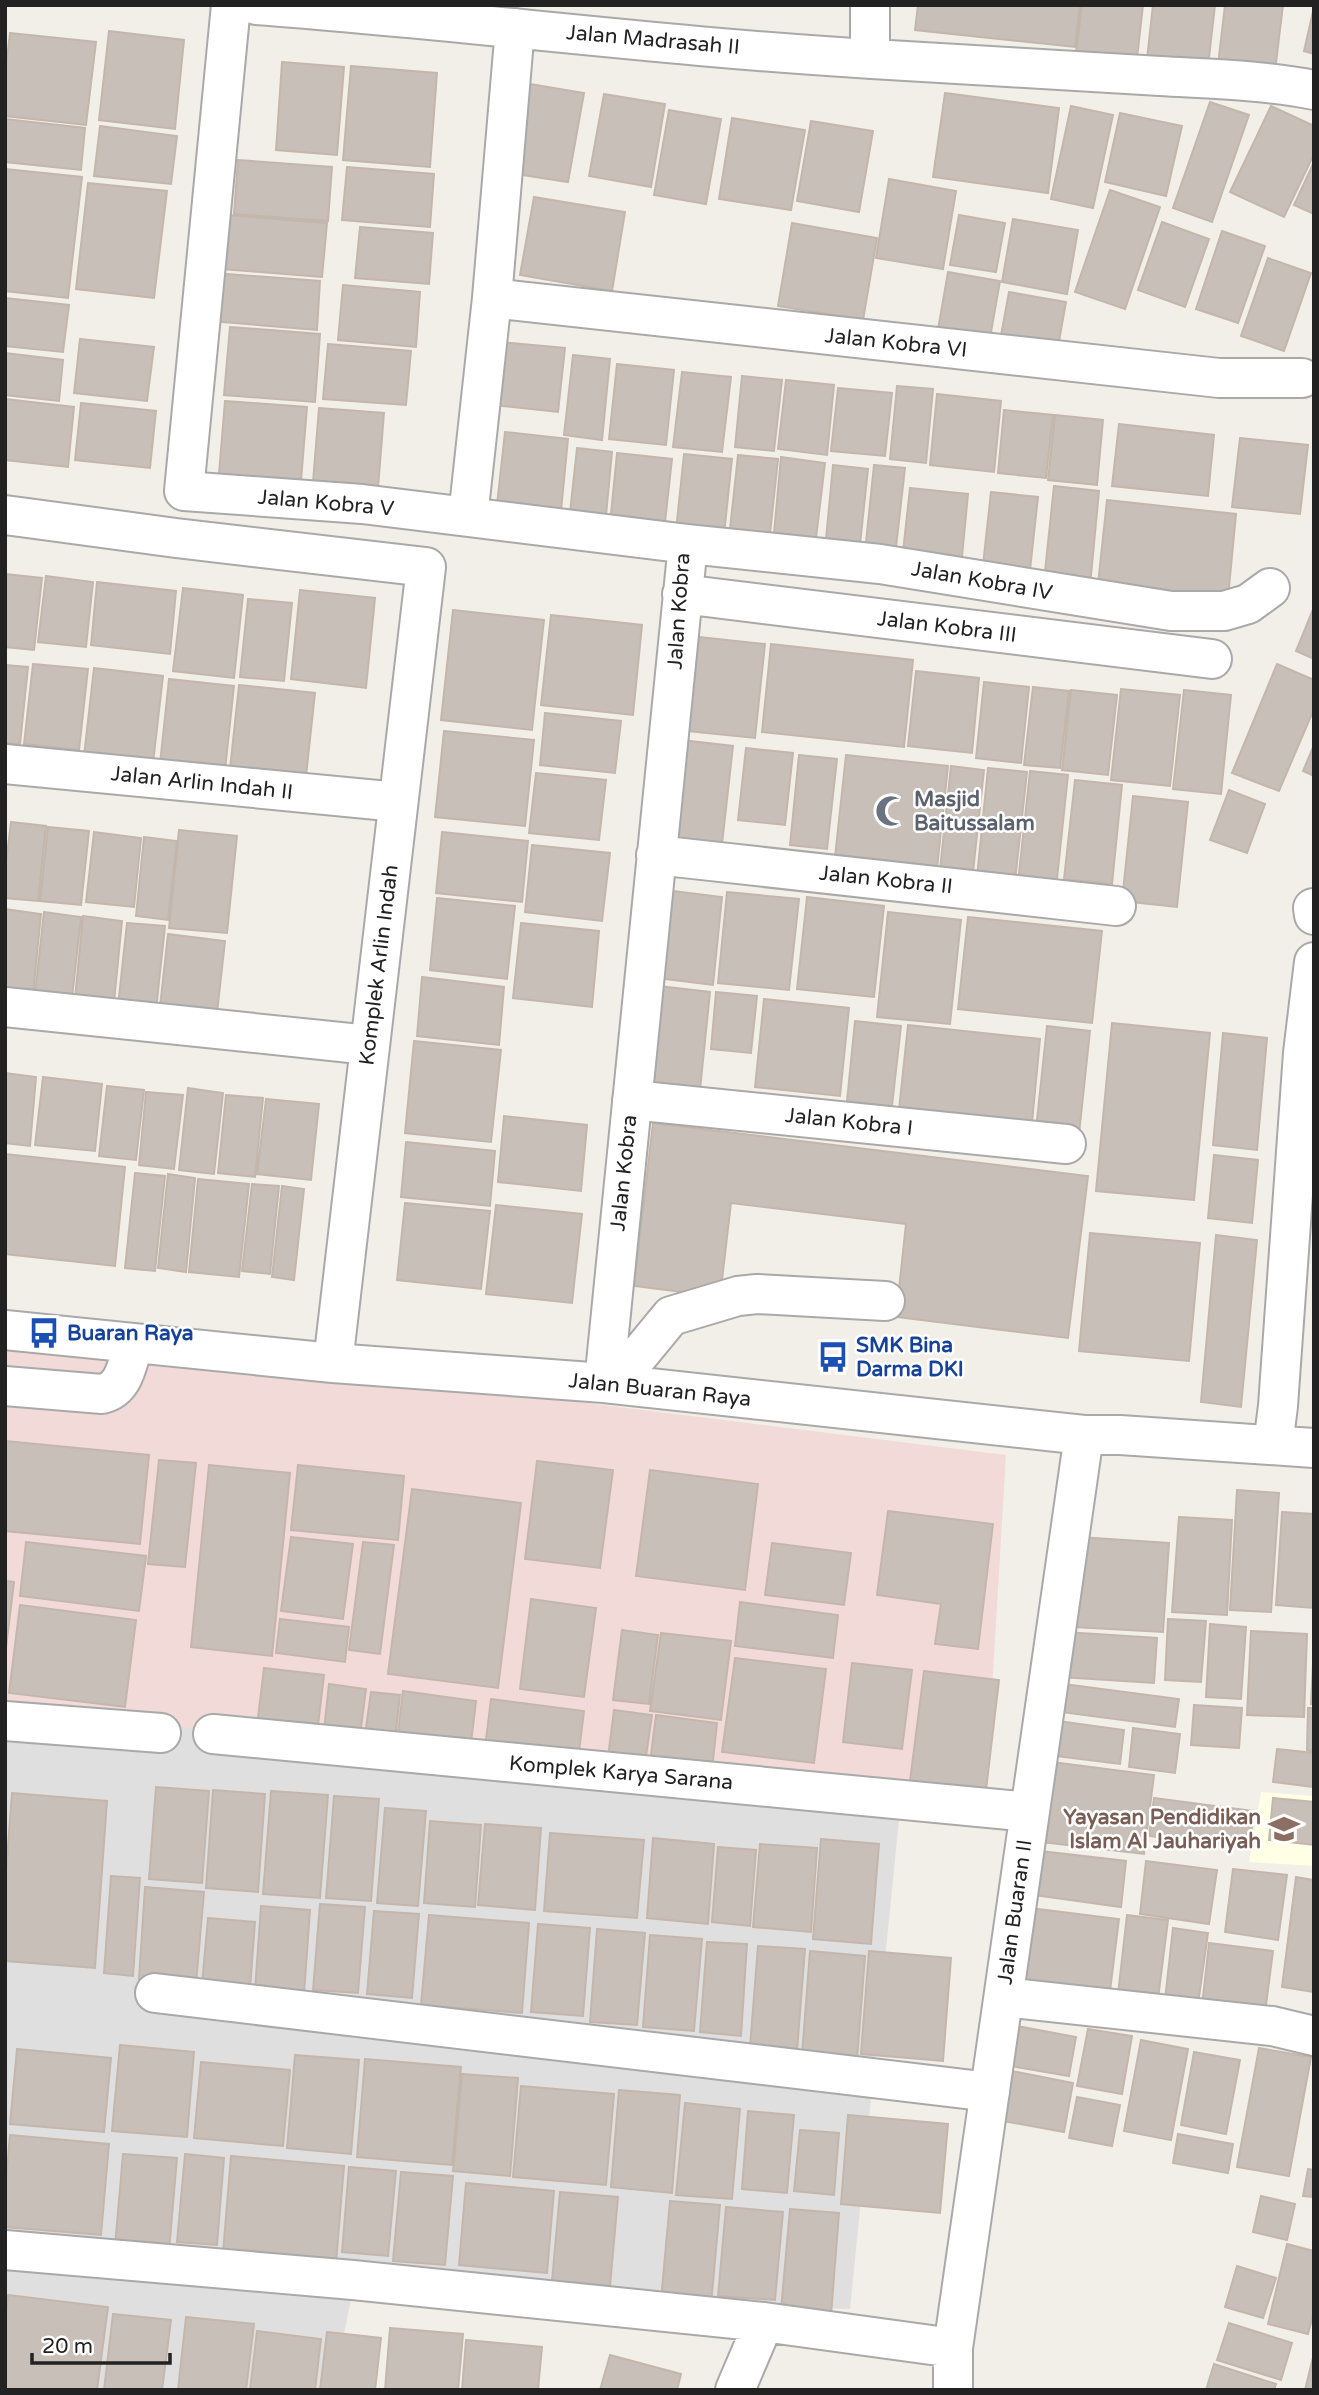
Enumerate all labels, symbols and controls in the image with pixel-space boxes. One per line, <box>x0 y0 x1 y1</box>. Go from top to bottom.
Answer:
street label: Jalan Madrasah II <box>565 20 741 60</box>
street label: Jalan Kobra VI <box>824 323 968 363</box>
street label: Jalan Kobra V <box>257 485 396 521</box>
street label: Jalan Kobra <box>662 552 696 670</box>
street label: Jalan Kobra IV <box>910 556 1055 606</box>
street label: Jalan Kobra III <box>876 606 1018 648</box>
street label: Jalan Arlin Indah II <box>110 761 294 805</box>
place label: Masjid Baitussalam <box>914 787 1035 836</box>
mosque icon: Masjid Baitussalam <box>874 794 908 828</box>
street label: Jalan Kobra II <box>818 861 954 899</box>
street label: Komplek Arlin Indah <box>354 863 404 1067</box>
street label: Jalan Kobra I <box>784 1103 914 1141</box>
street label: Jalan Kobra <box>605 1114 643 1232</box>
bus stop icon: Buaran Raya <box>27 1316 61 1350</box>
place label: Buaran Raya <box>67 1321 194 1346</box>
place label: SMK Bina Darma DKI <box>856 1333 964 1382</box>
bus stop icon: SMK Bina Darma DKI <box>816 1340 850 1374</box>
street label: Jalan Buaran Raya <box>567 1368 753 1412</box>
street label: Komplek Karya Sarana <box>508 1751 734 1795</box>
place label: Yayasan Pendidikan Islam Al Jauhariyah <box>1063 1805 1261 1854</box>
school or university icon: Yayasan Pendidikan Islam Al Jauhariyah <box>1267 1812 1301 1846</box>
street label: Jalan Buaran II <box>992 1838 1038 1986</box>
scale bar <box>32 2322 170 2366</box>
text: 20 m <box>42 2334 93 2359</box>

